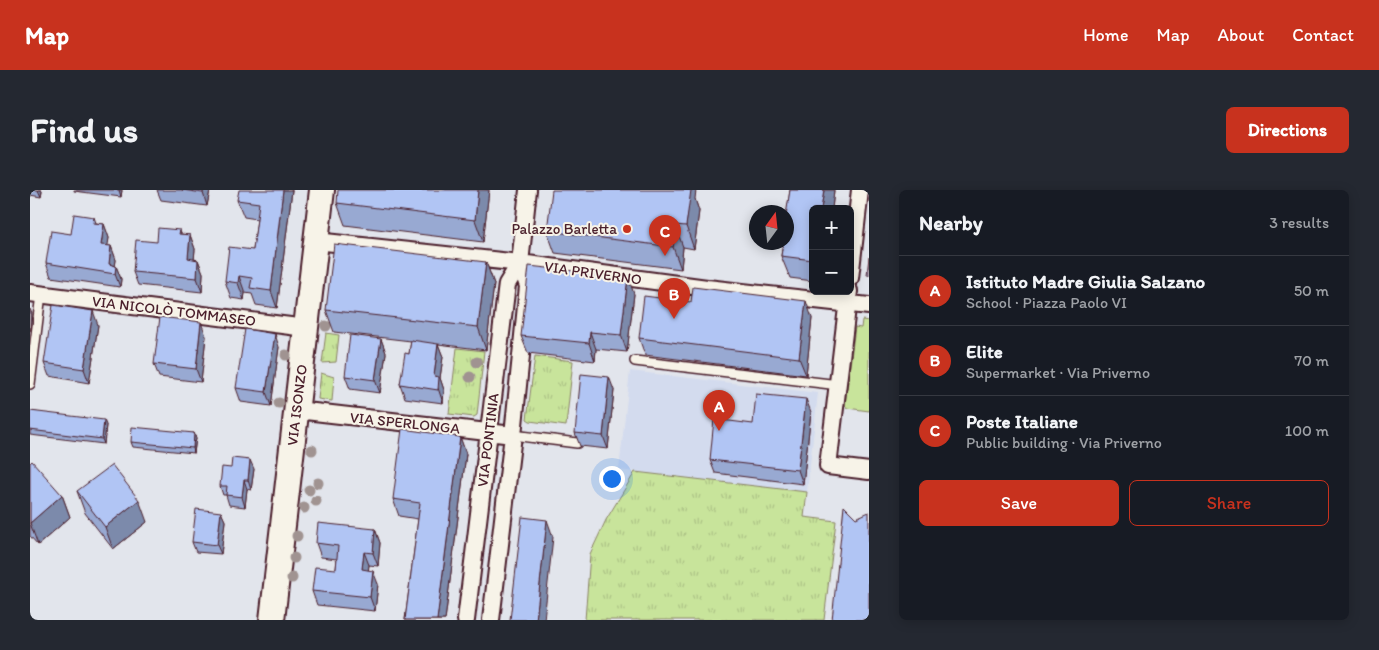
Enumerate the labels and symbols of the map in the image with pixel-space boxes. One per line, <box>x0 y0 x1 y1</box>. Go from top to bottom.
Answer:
north arrow <box>749 205 794 250</box>
pin: C <box>649 215 681 256</box>
place label: Palazzo Barletta <box>511 220 617 238</box>
marker: Palazzo Barletta <box>621 223 633 235</box>
street label: VIA PRIVERNO <box>543 257 643 289</box>
pin: B <box>658 278 690 319</box>
street label: VIA NICOLÒ TOMMASEO <box>91 292 257 330</box>
street label: VIA ISONZO <box>283 363 311 447</box>
pin: A <box>703 390 735 431</box>
street label: VIA PONTINIA <box>473 392 503 488</box>
street label: VIA SPERLONGA <box>349 408 461 438</box>
your location <box>599 466 625 492</box>

